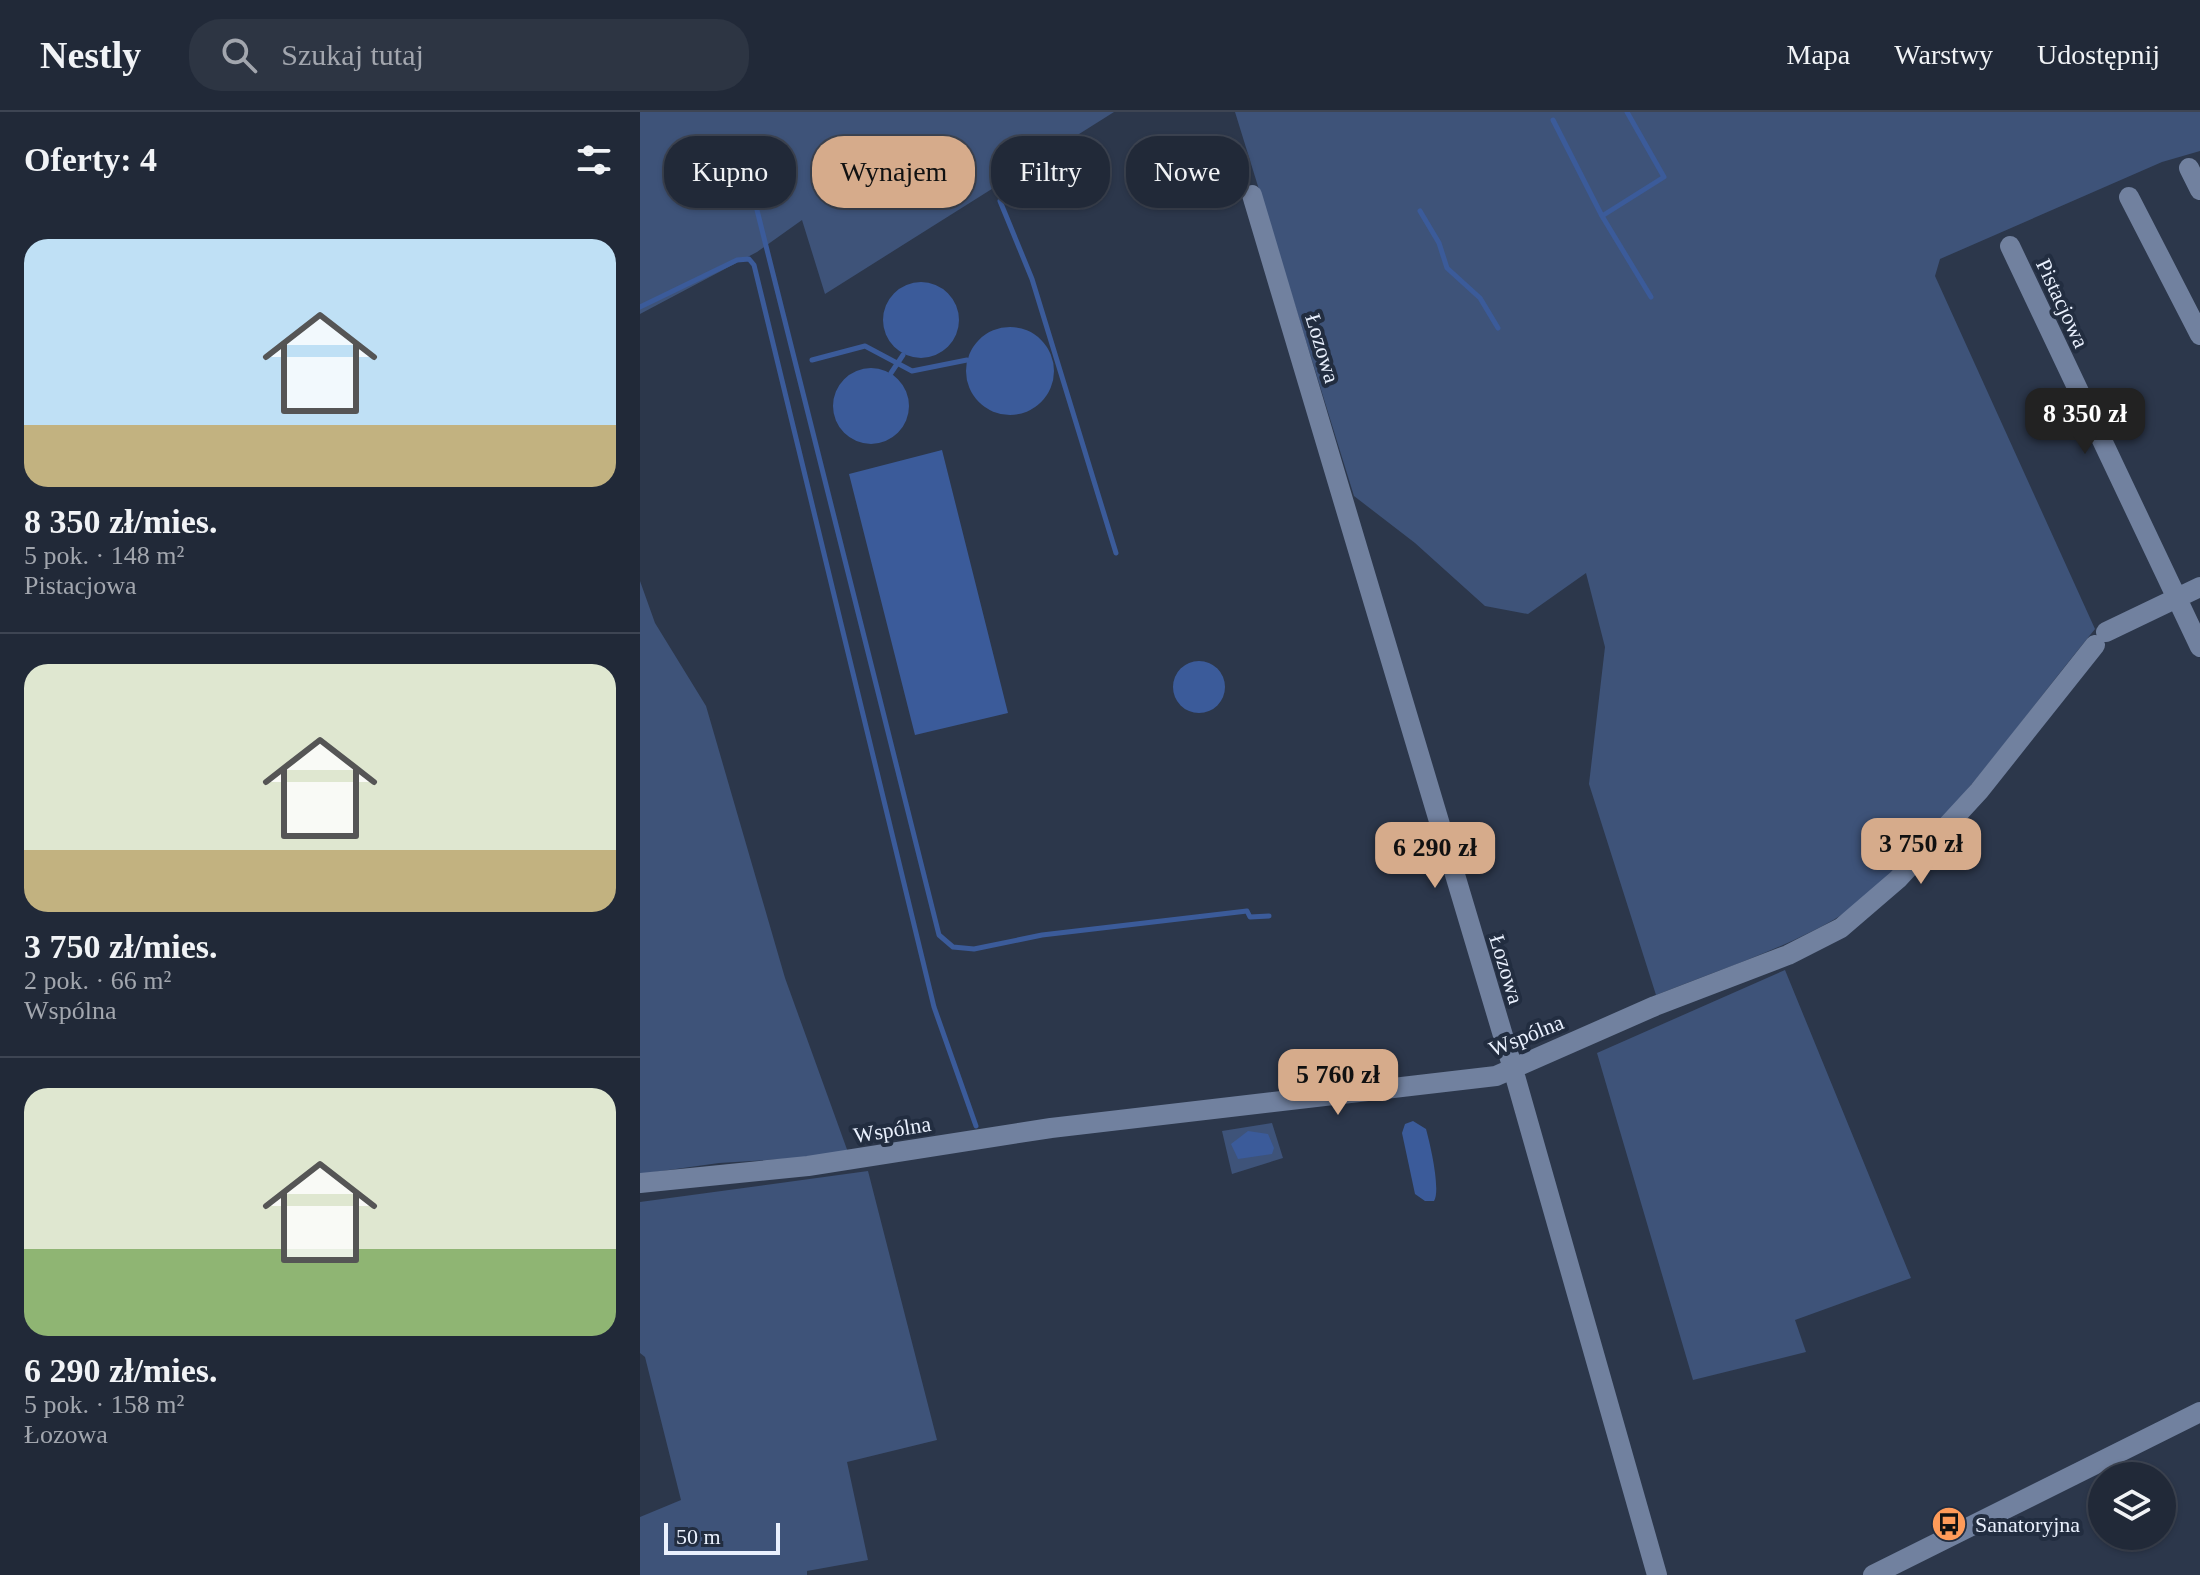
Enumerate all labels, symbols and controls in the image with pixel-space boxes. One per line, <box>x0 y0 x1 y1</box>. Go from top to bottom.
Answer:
search box <box>189 19 749 91</box>
icon: search <box>217 33 261 77</box>
text: Nestly <box>40 34 141 76</box>
text: Szukaj tutaj <box>281 38 424 71</box>
text: Mapa <box>1787 39 1850 70</box>
text: Warstwy <box>1894 39 1993 70</box>
text: Udostępnij <box>2037 39 2160 70</box>
chip: Kupno <box>664 136 796 208</box>
chip: Wynajem <box>812 136 975 208</box>
chip: Filtry <box>991 136 1110 208</box>
chip: Nowe <box>1126 136 1249 208</box>
icon: filters <box>572 138 616 182</box>
text: Oferty: 4 <box>24 141 157 178</box>
street label: Pistacjowa <box>2031 255 2094 352</box>
icon: home <box>248 291 392 435</box>
street label: Łozowa <box>1300 311 1345 386</box>
pin: 8 350 zł <box>2002 388 2168 456</box>
text: 8 350 zł <box>2043 399 2127 428</box>
text: 8 350 zł/mies. <box>24 503 218 540</box>
text: 5 pok. · 148 m² <box>24 541 184 570</box>
text: Pistacjowa <box>24 571 137 600</box>
icon: home <box>248 716 392 860</box>
pin: 3 750 zł <box>1838 818 2004 886</box>
pin: 6 290 zł <box>1352 822 1518 890</box>
text: 3 750 zł <box>1879 829 1963 858</box>
text: 6 290 zł <box>1393 833 1477 862</box>
text: 3 750 zł/mies. <box>24 928 218 965</box>
street label: Łozowa <box>1484 932 1529 1007</box>
text: 2 pok. · 66 m² <box>24 966 171 995</box>
text: Wspólna <box>24 996 116 1025</box>
street label: Wspólna <box>1485 1009 1567 1062</box>
pin: 5 760 zł <box>1255 1049 1421 1117</box>
text: 5 760 zł <box>1296 1060 1380 1089</box>
street label: Wspólna <box>852 1111 933 1148</box>
icon: home <box>248 1140 392 1284</box>
text: 6 290 zł/mies. <box>24 1352 218 1389</box>
text: 5 pok. · 158 m² <box>24 1390 184 1419</box>
text: Łozowa <box>24 1420 108 1449</box>
map controls <box>2088 1462 2176 1550</box>
button: layers <box>2088 1462 2176 1550</box>
bus stop icon: Sanatoryjna <box>1930 1505 1968 1543</box>
place label: Sanatoryjna <box>1975 1512 2080 1537</box>
scale bar <box>664 1519 780 1555</box>
text: 50 m <box>676 1524 721 1549</box>

